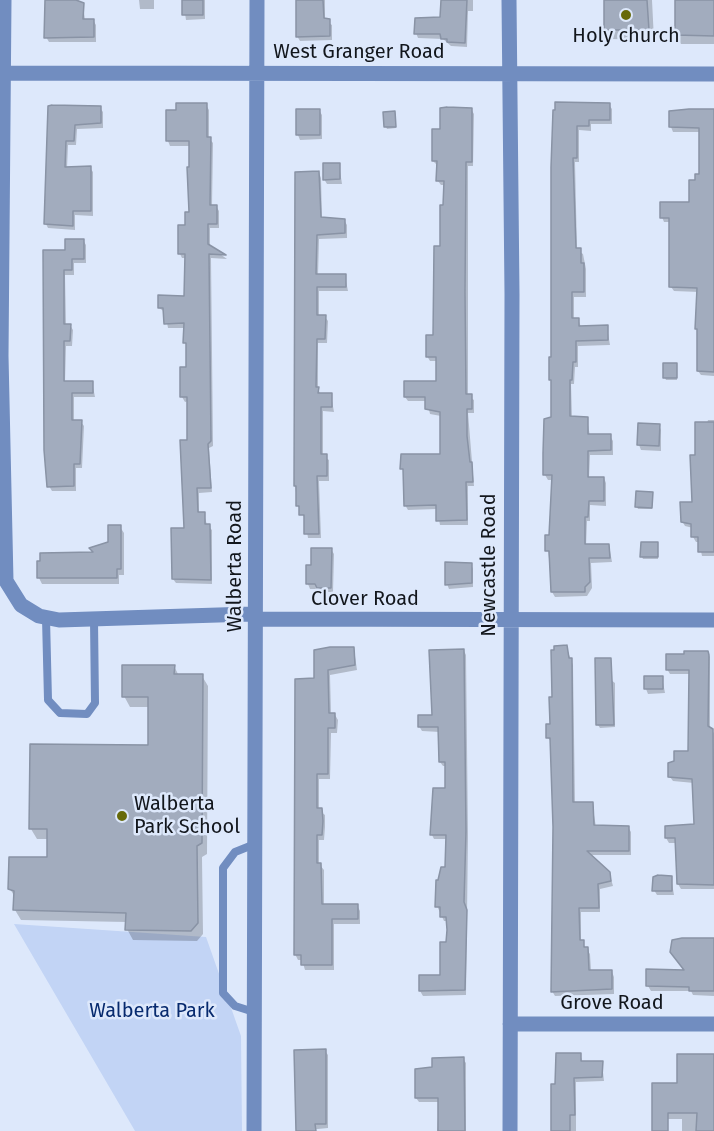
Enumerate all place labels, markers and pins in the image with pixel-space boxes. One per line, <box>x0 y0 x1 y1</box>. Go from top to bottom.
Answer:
marker: Holy church <box>619 8 633 22</box>
place label: Holy church <box>572 24 680 48</box>
place label: Walberta Park School <box>134 792 240 839</box>
marker: Walberta Park School <box>115 809 129 823</box>

